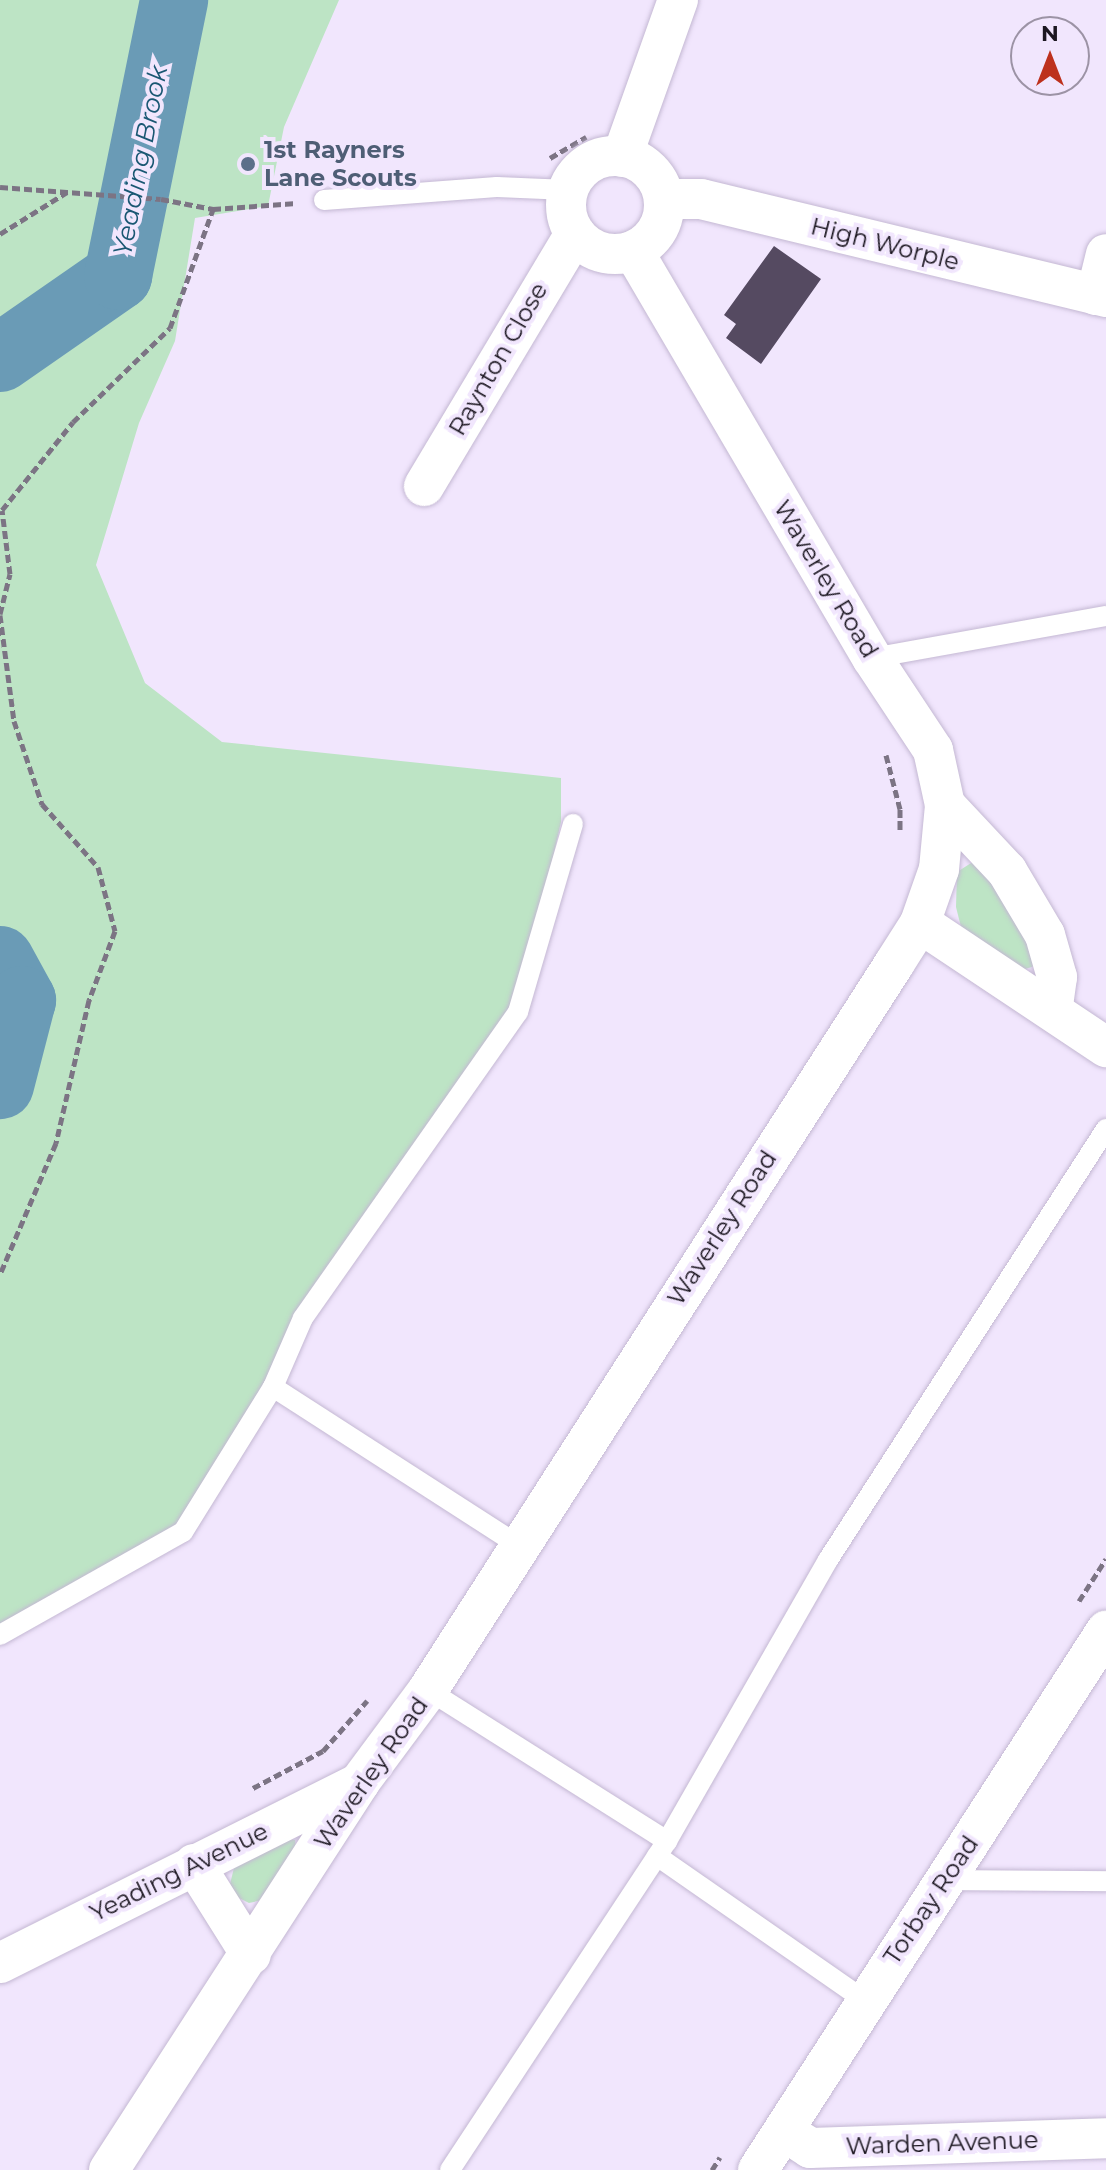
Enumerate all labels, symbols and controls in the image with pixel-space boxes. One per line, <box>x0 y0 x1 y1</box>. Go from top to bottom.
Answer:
north arrow <box>1010 16 1090 96</box>
text: N <box>1041 20 1059 47</box>
water label: Yeading Brook <box>107 63 175 259</box>
place label: 1st Rayners Lane Scouts <box>264 136 417 192</box>
marker: 1st Rayners Lane Scouts <box>239 155 257 173</box>
street label: High Worple <box>808 212 962 276</box>
street label: Raynton Close <box>443 277 553 441</box>
street label: Waverley Road <box>768 495 884 663</box>
street label: Waverley Road <box>661 1145 783 1311</box>
street label: Waverley Road <box>308 1692 434 1854</box>
street label: Yeading Avenue <box>85 1816 273 1928</box>
street label: Torbay Road <box>877 1830 985 1970</box>
street label: Warden Avenue <box>845 2125 1039 2161</box>

